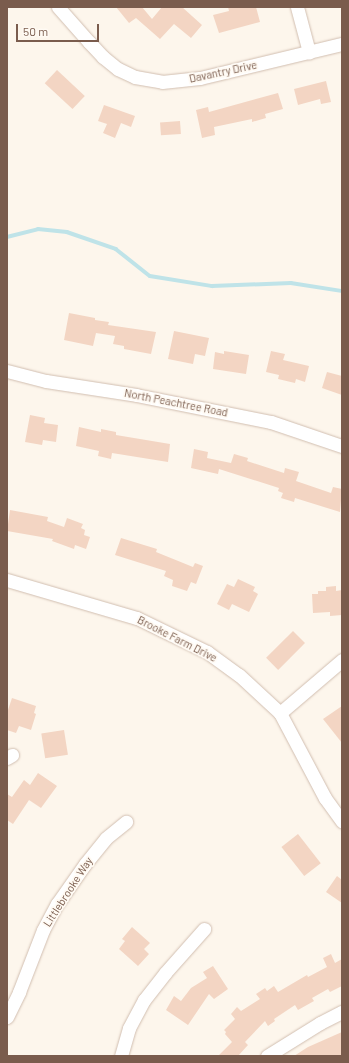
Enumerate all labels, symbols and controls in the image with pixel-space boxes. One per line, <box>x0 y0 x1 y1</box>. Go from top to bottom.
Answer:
scale bar <box>18 16 101 42</box>
text: 50 m <box>23 24 48 38</box>
street label: Davantry Drive <box>188 58 258 86</box>
street label: North Peachtree Road <box>123 386 229 420</box>
street label: Brooke Farm Drive <box>135 613 219 665</box>
street label: Littlebrooke Way <box>41 855 95 929</box>

